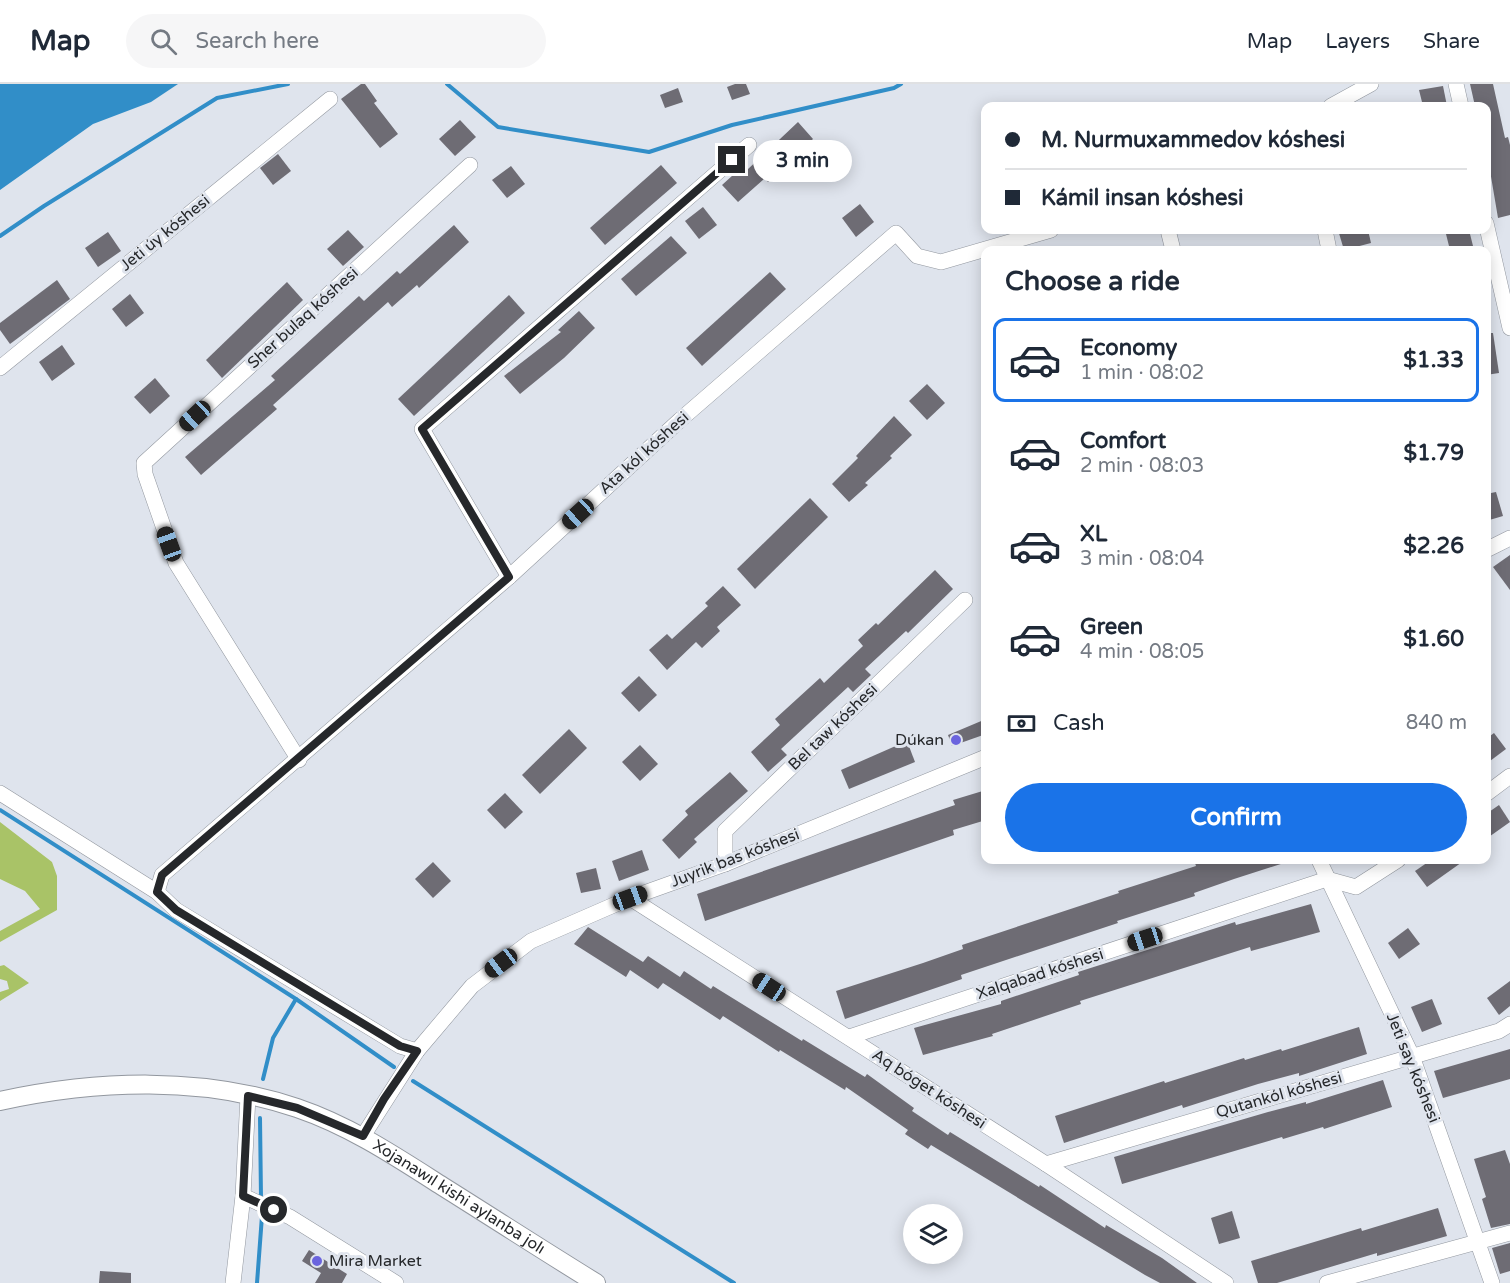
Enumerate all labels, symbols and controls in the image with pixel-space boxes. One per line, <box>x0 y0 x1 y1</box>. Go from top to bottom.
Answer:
search box <box>126 14 546 68</box>
text: Map <box>30 24 90 58</box>
icon: search <box>147 25 180 58</box>
text: Search here <box>195 28 319 54</box>
text: Map <box>1247 29 1292 54</box>
text: Layers <box>1325 29 1390 54</box>
text: Share <box>1423 29 1480 54</box>
text: M. Nurmuxammedov kóshesi <box>1041 127 1345 153</box>
callout: 3 min <box>753 139 852 181</box>
route end <box>718 146 745 173</box>
text: 3 min <box>776 149 829 173</box>
text: Kámil insan kóshesi <box>1041 185 1244 211</box>
street label: Jeti úy kóshesi <box>116 191 214 275</box>
street label: Sher bulaq kóshesi <box>243 263 363 373</box>
text: Choose a ride <box>1005 265 1180 298</box>
icon: car <box>1008 333 1062 387</box>
text: Economy <box>1080 335 1177 361</box>
text: $1.33 <box>1403 347 1464 373</box>
text: 1 min · 08:02 <box>1080 361 1204 385</box>
car <box>176 397 214 435</box>
street label: Ata kól kóshesi <box>595 408 693 498</box>
icon: car <box>1008 426 1062 480</box>
text: Comfort <box>1080 428 1166 454</box>
text: $1.79 <box>1403 440 1464 466</box>
text: 2 min · 08:03 <box>1080 454 1204 478</box>
car <box>559 495 597 533</box>
icon: car <box>1008 519 1062 573</box>
text: XL <box>1080 521 1107 547</box>
car <box>154 524 184 564</box>
text: $2.26 <box>1403 533 1464 559</box>
text: 3 min · 08:04 <box>1080 547 1204 571</box>
icon: car <box>1008 612 1062 666</box>
text: Green <box>1080 614 1143 640</box>
text: $1.60 <box>1403 626 1464 652</box>
text: 4 min · 08:05 <box>1080 640 1204 664</box>
street label: Bel taw kóshesi <box>784 679 882 775</box>
icon: cash <box>1005 707 1038 740</box>
text: Cash <box>1053 710 1105 736</box>
text: 840 m <box>1406 711 1467 735</box>
place label: Dúkan <box>895 730 944 750</box>
marker: Dúkan <box>949 733 963 747</box>
button: Confirm <box>1005 783 1467 852</box>
street label: Juyrik bas kóshesi <box>668 824 802 892</box>
car <box>610 883 650 913</box>
car <box>1125 925 1165 953</box>
street label: Xalqabad kóshesi <box>974 944 1106 1004</box>
car <box>481 945 521 981</box>
car <box>749 970 789 1004</box>
street label: Jeti say kóshesi <box>1382 1010 1444 1126</box>
street label: Aq bóget kóshesi <box>868 1045 990 1133</box>
street label: Qutankól kóshesi <box>1214 1067 1344 1123</box>
street label: Xojanawıl kishi aylanba jolı <box>369 1135 549 1259</box>
route start <box>260 1196 287 1223</box>
map controls <box>903 1204 963 1264</box>
button: layers <box>903 1204 963 1264</box>
place label: Mira Market <box>329 1251 422 1271</box>
marker: Mira Market <box>310 1254 324 1268</box>

